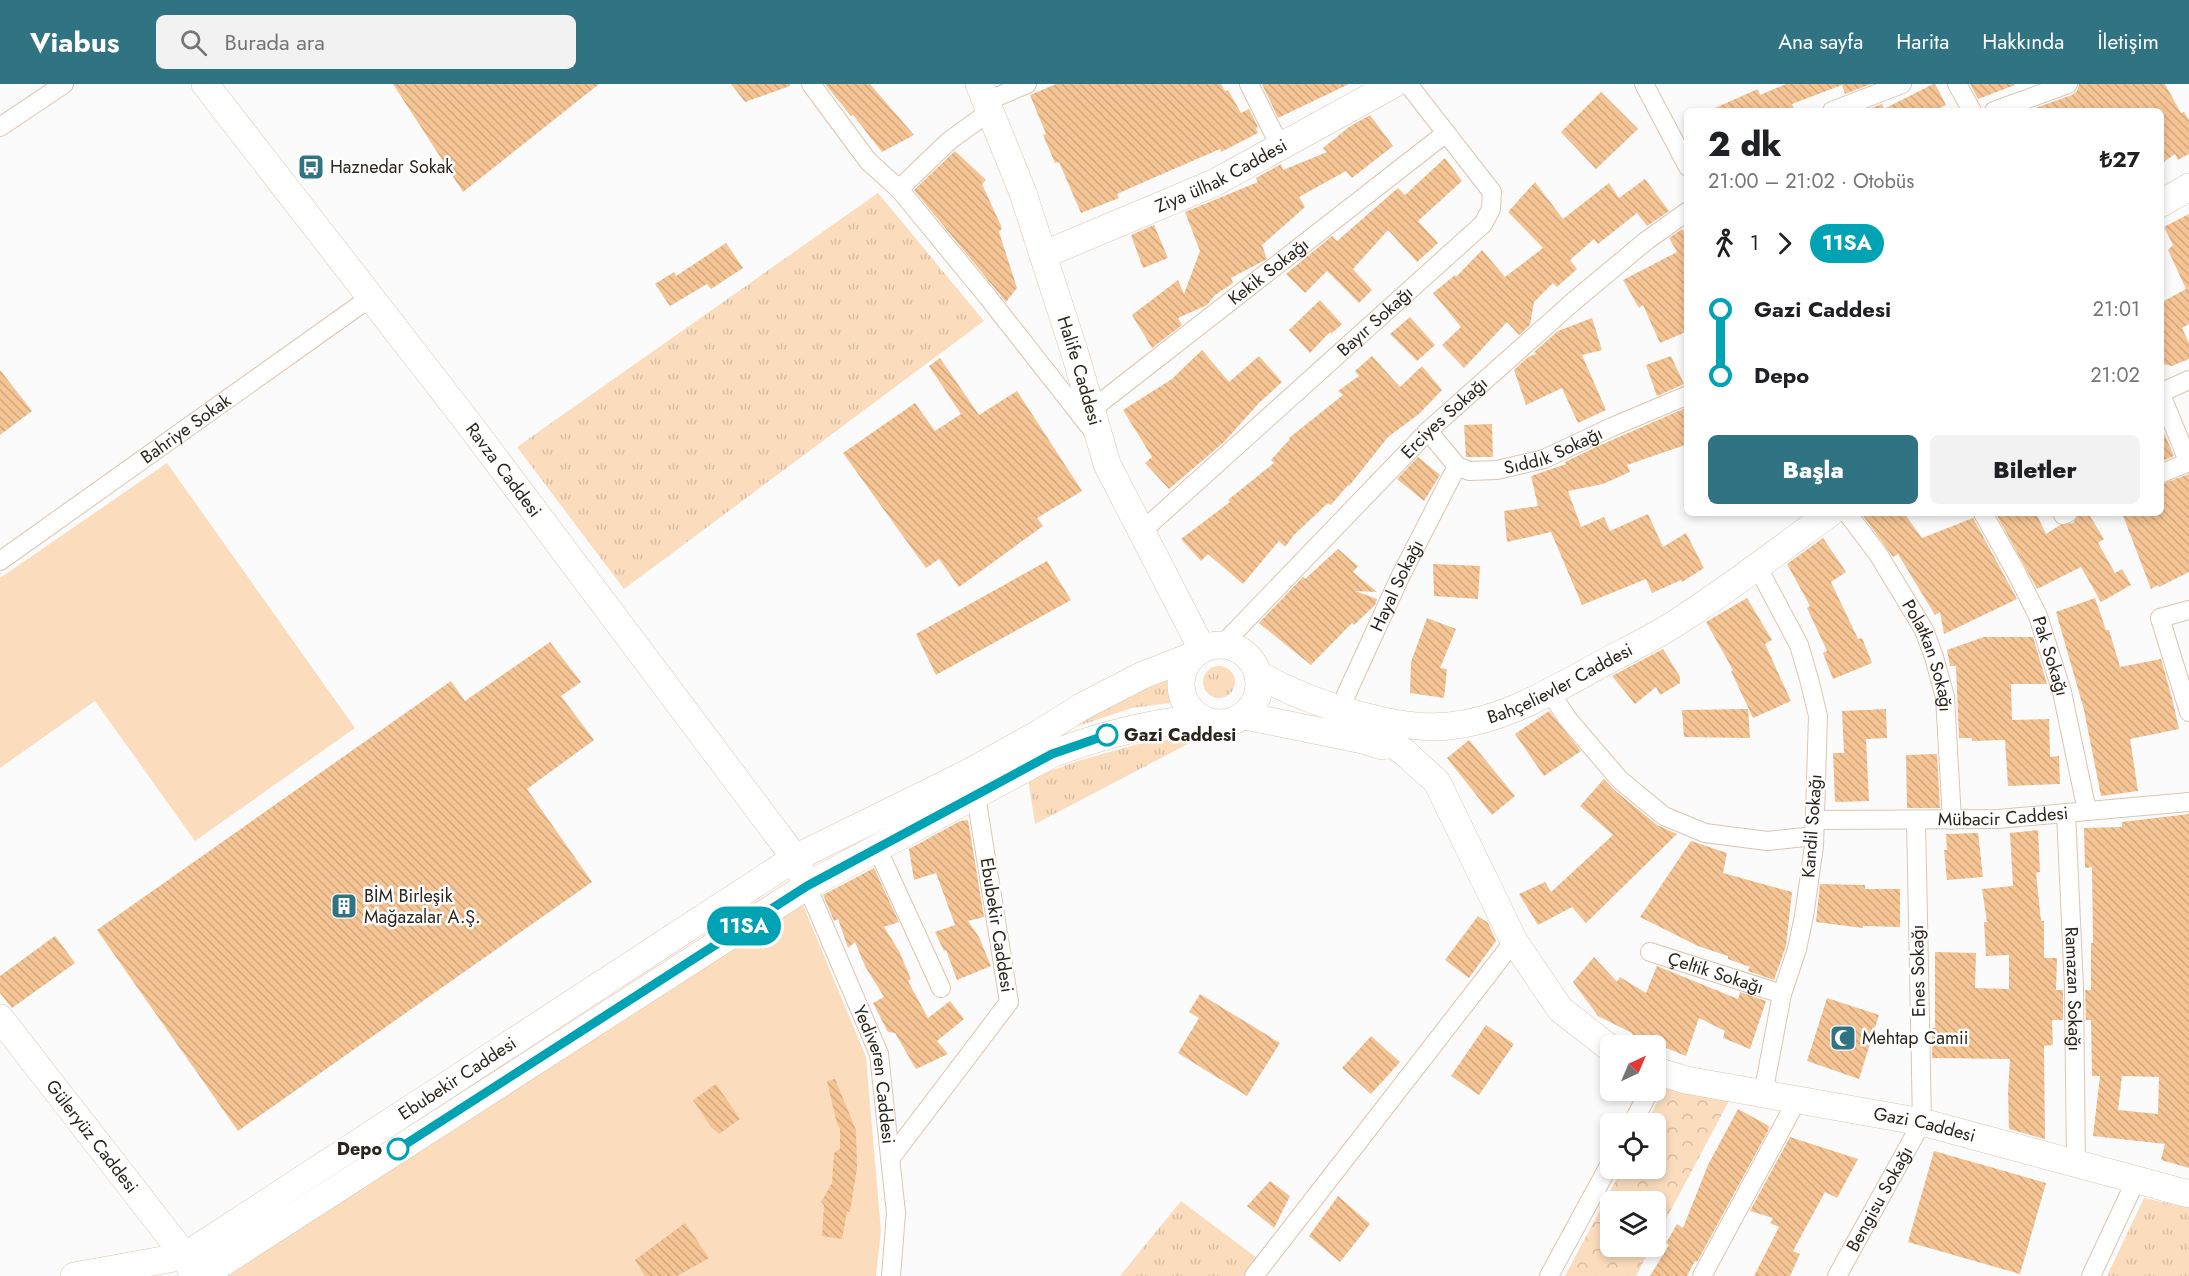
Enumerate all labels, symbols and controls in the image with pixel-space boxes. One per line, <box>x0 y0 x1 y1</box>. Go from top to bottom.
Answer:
search box <box>156 15 576 69</box>
text: Viabus <box>30 22 120 63</box>
icon: search <box>177 26 210 59</box>
text: Burada ara <box>225 26 325 58</box>
text: Ana sayfa <box>1778 27 1863 57</box>
text: Harita <box>1896 27 1949 57</box>
text: Hakkında <box>1982 27 2064 57</box>
text: İletişim <box>2097 27 2159 57</box>
text: 2 dk <box>1708 121 1782 168</box>
street label: Ziya ülhak Caddesi <box>1151 132 1292 219</box>
text: ₺27 <box>2100 143 2140 175</box>
bus stop icon: Haznedar Sokak <box>296 152 326 182</box>
place label: Haznedar Sokak <box>330 154 453 180</box>
text: 21:00 – 21:02 · Otobüs <box>1708 167 1914 196</box>
icon: walk <box>1708 227 1741 260</box>
icon: forward <box>1768 227 1801 260</box>
text: 11SA <box>1822 228 1872 258</box>
text: 1 <box>1750 229 1759 258</box>
street label: Kekik Sokağı <box>1223 232 1314 311</box>
street label: Bayır Sokağı <box>1331 280 1419 362</box>
text: Gazi Caddesi <box>1754 293 1891 325</box>
text: 21:01 <box>2093 295 2140 324</box>
street label: Halife Caddesi <box>1051 313 1108 428</box>
text: Depo <box>1754 359 1809 391</box>
text: 21:02 <box>2090 361 2140 390</box>
street label: Erciyes Sokağı <box>1395 371 1493 465</box>
street label: Bahriye Sokak <box>135 388 236 470</box>
street label: Ravza Caddesi <box>459 417 548 523</box>
street label: Sıddık Sokağı <box>1501 420 1607 481</box>
button: Başla <box>1708 435 1918 504</box>
button: Biletler <box>1930 435 2140 504</box>
street label: Hayal Sokağı <box>1364 535 1430 636</box>
street label: Polatkan Sokağı <box>1895 594 1959 713</box>
street label: Pak Sokağı <box>2026 613 2076 698</box>
street label: Bahçelievler Caddesi <box>1484 637 1637 731</box>
place label: Gazi Caddesi <box>1124 722 1236 748</box>
marker: Gazi Caddesi <box>1096 724 1118 746</box>
street label: Kandil Sokağı <box>1795 773 1829 879</box>
street label: Mübacir Caddesi <box>1938 800 2069 832</box>
street label: Ebubekir Caddesi <box>974 856 1020 994</box>
place label: BİM Birleşik Mağazalar A.Ş. <box>364 883 481 930</box>
building icon: BİM Birleşik Mağazalar A.Ş. <box>329 891 359 921</box>
line badge: 11SA <box>702 906 786 946</box>
text: 11SA <box>719 911 769 941</box>
street label: Enes Sokağı <box>1904 925 1932 1017</box>
street label: Ramazan Sokağı <box>2058 926 2088 1051</box>
street label: Çeltik Sokağı <box>1664 945 1767 1000</box>
street label: Yediveren Caddesi <box>847 1001 902 1145</box>
mosque icon: Mehtap Camii <box>1828 1023 1858 1053</box>
place label: Mehtap Camii <box>1862 1025 1968 1051</box>
street label: Ebubekir Caddesi <box>393 1030 521 1126</box>
north arrow <box>1600 1035 1666 1101</box>
map controls <box>1600 1035 1666 1257</box>
street label: Güleryüz Caddesi <box>40 1074 144 1199</box>
street label: Gazi Caddesi <box>1872 1101 1978 1149</box>
button: locate <box>1600 1113 1666 1179</box>
place label: Depo <box>337 1136 382 1162</box>
marker: Depo <box>387 1138 409 1160</box>
street label: Bengisu Sokağı <box>1840 1141 1919 1257</box>
button: layers <box>1600 1191 1666 1257</box>

